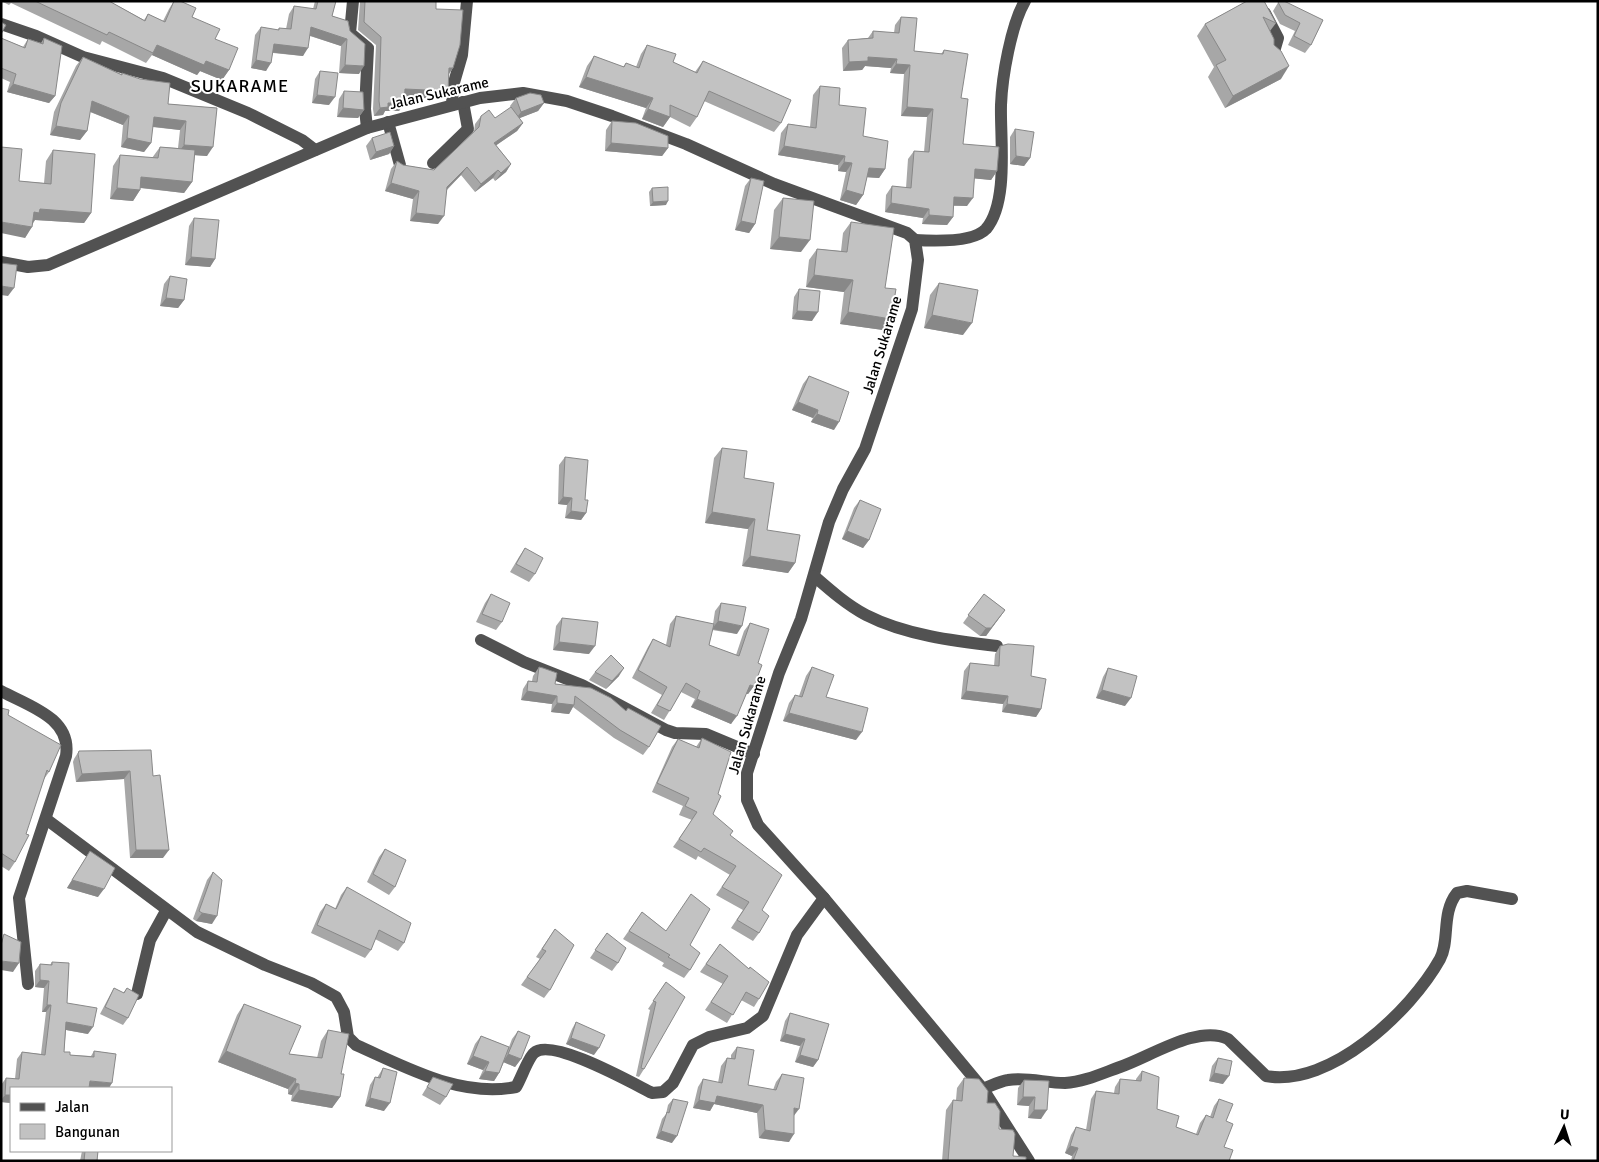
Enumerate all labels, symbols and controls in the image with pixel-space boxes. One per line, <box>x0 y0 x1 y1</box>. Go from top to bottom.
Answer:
street label: Jalan Sukarame <box>387 73 491 113</box>
district label: SUKARAME <box>191 75 289 97</box>
street label: Jalan Sukarame <box>859 294 905 396</box>
street label: Jalan Sukarame <box>724 674 770 776</box>
legend <box>10 1087 172 1152</box>
text: Jalan <box>55 1098 89 1116</box>
north arrow <box>1539 1102 1589 1152</box>
text: U <box>1560 1106 1570 1123</box>
text: Bangunan <box>55 1123 120 1141</box>

